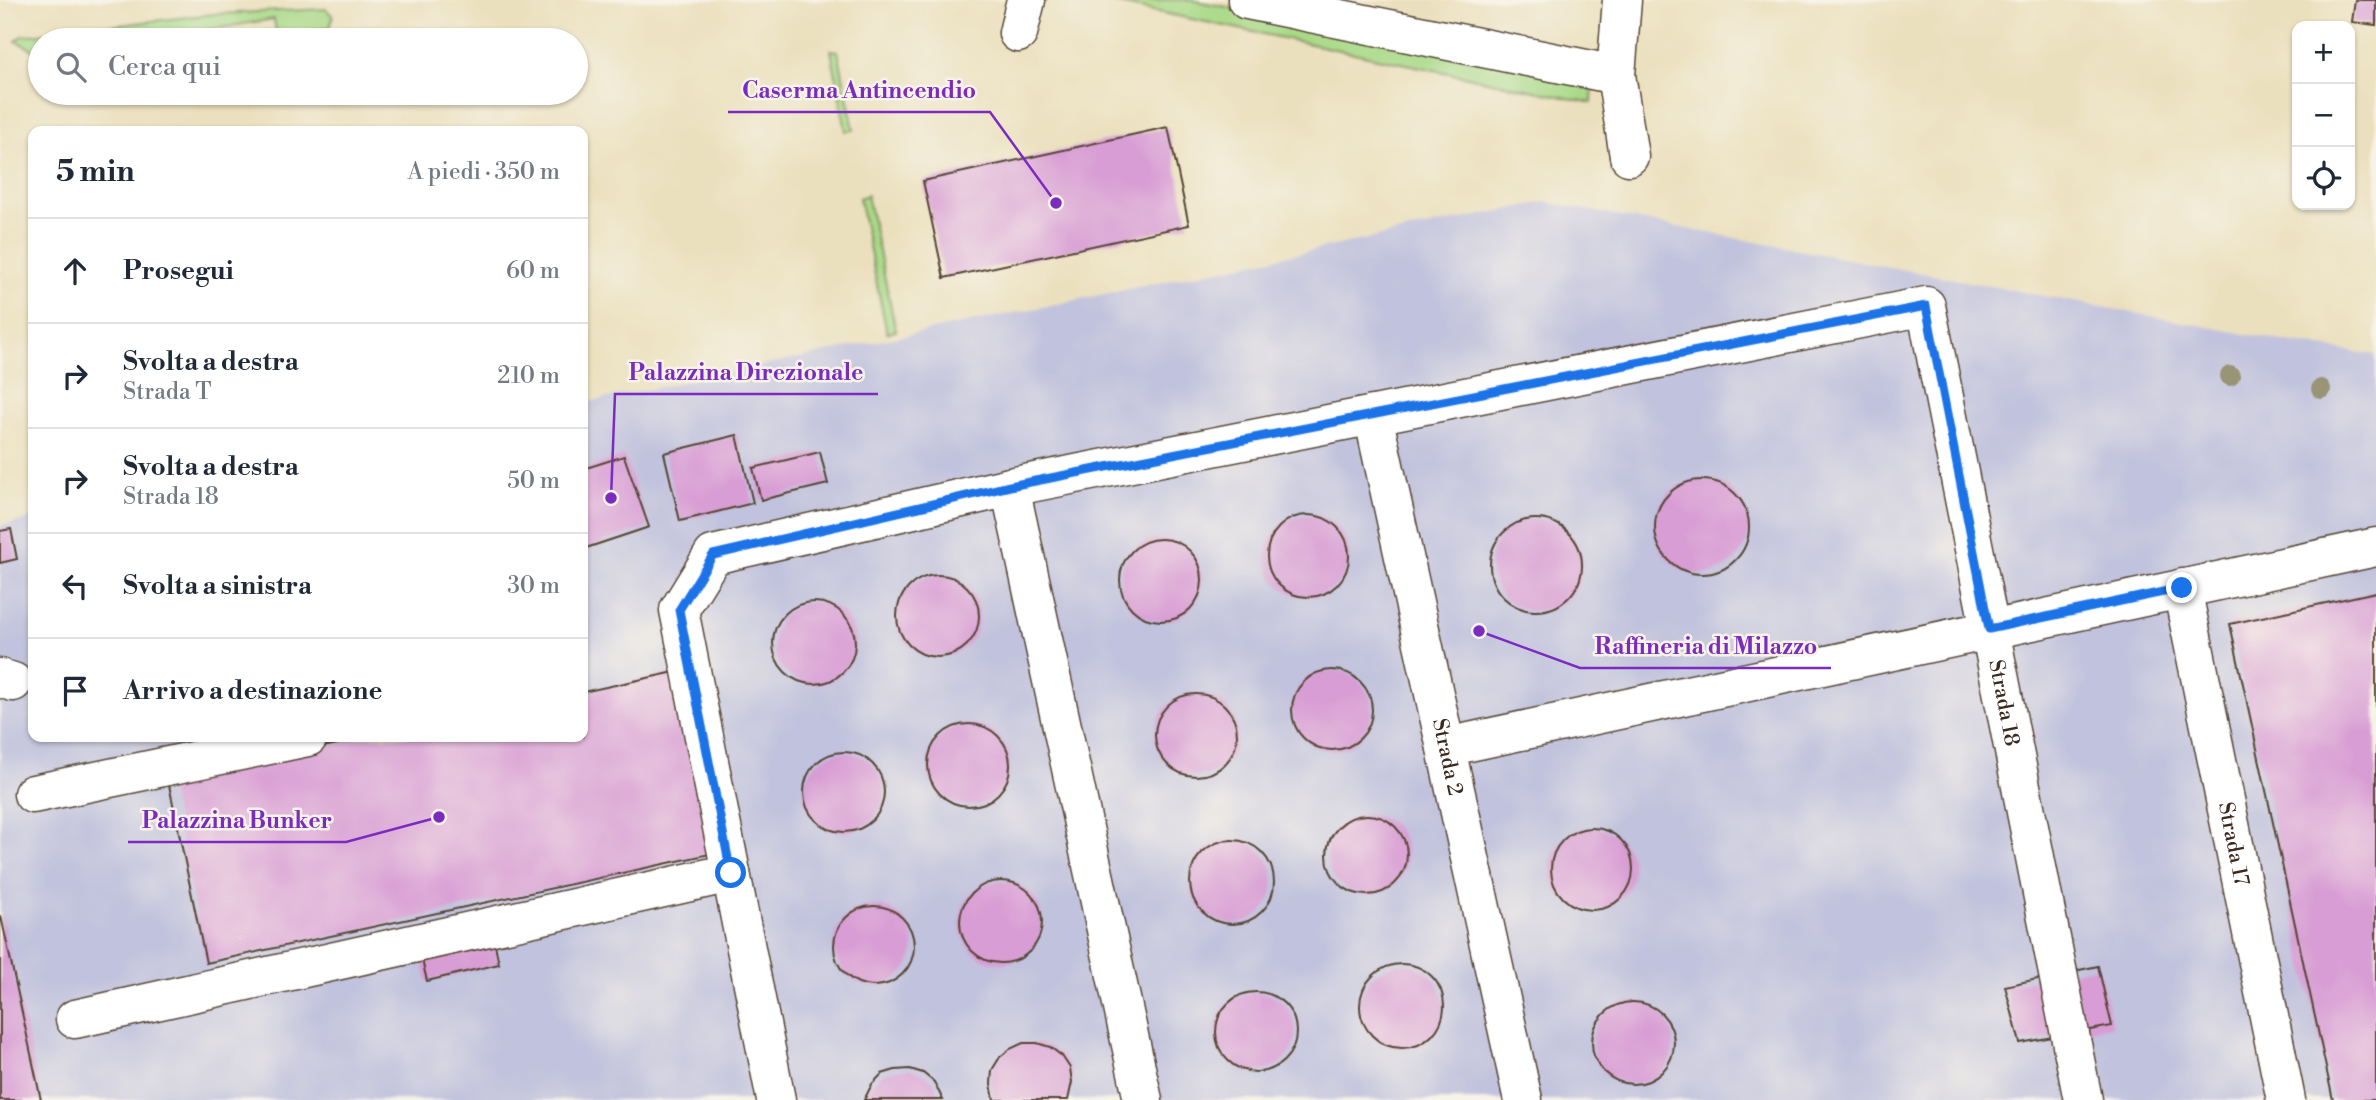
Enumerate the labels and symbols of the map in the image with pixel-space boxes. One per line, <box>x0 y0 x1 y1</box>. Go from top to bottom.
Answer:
callout: Caserma Antincendio <box>728 68 990 112</box>
text: Caserma Antincendio <box>742 77 976 105</box>
callout: Palazzina Direzionale <box>615 350 878 394</box>
text: Palazzina Direzionale <box>629 359 863 387</box>
route end <box>2166 572 2197 603</box>
callout: Raffineria di Milazzo <box>1580 624 1831 668</box>
text: Raffineria di Milazzo <box>1595 633 1817 661</box>
street label: Strada 18 <box>1982 657 2025 748</box>
street label: Strada 2 <box>1426 716 1468 798</box>
callout: Palazzina Bunker <box>128 798 346 842</box>
street label: Strada 17 <box>2212 800 2254 888</box>
text: Palazzina Bunker <box>142 807 332 835</box>
route start <box>715 857 746 888</box>

